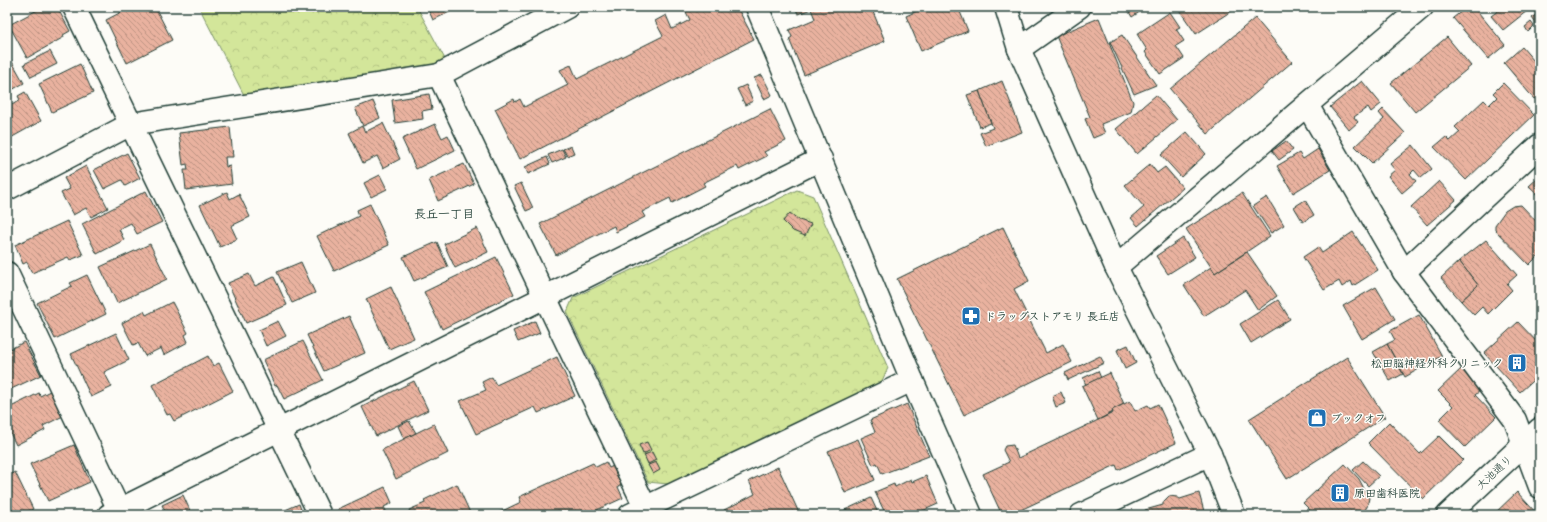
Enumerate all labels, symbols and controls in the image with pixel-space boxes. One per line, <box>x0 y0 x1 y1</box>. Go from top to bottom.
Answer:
district label: 長丘一丁目 <box>414 206 474 221</box>
pharmacy icon: ドラッグストアモリ 長丘店 <box>960 305 982 327</box>
place label: ドラッグストアモリ 長丘店 <box>985 309 1120 323</box>
building icon: 松田脳神経外科クリニック <box>1506 352 1528 374</box>
place label: 松田脳神経外科クリニック <box>1371 356 1503 370</box>
shop icon: ブックオフ <box>1306 407 1328 429</box>
place label: ブックオフ <box>1331 411 1386 425</box>
street label: 大池通り <box>1473 452 1515 492</box>
building icon: 原田歯科医院 <box>1329 482 1351 504</box>
place label: 原田歯科医院 <box>1354 486 1420 500</box>

